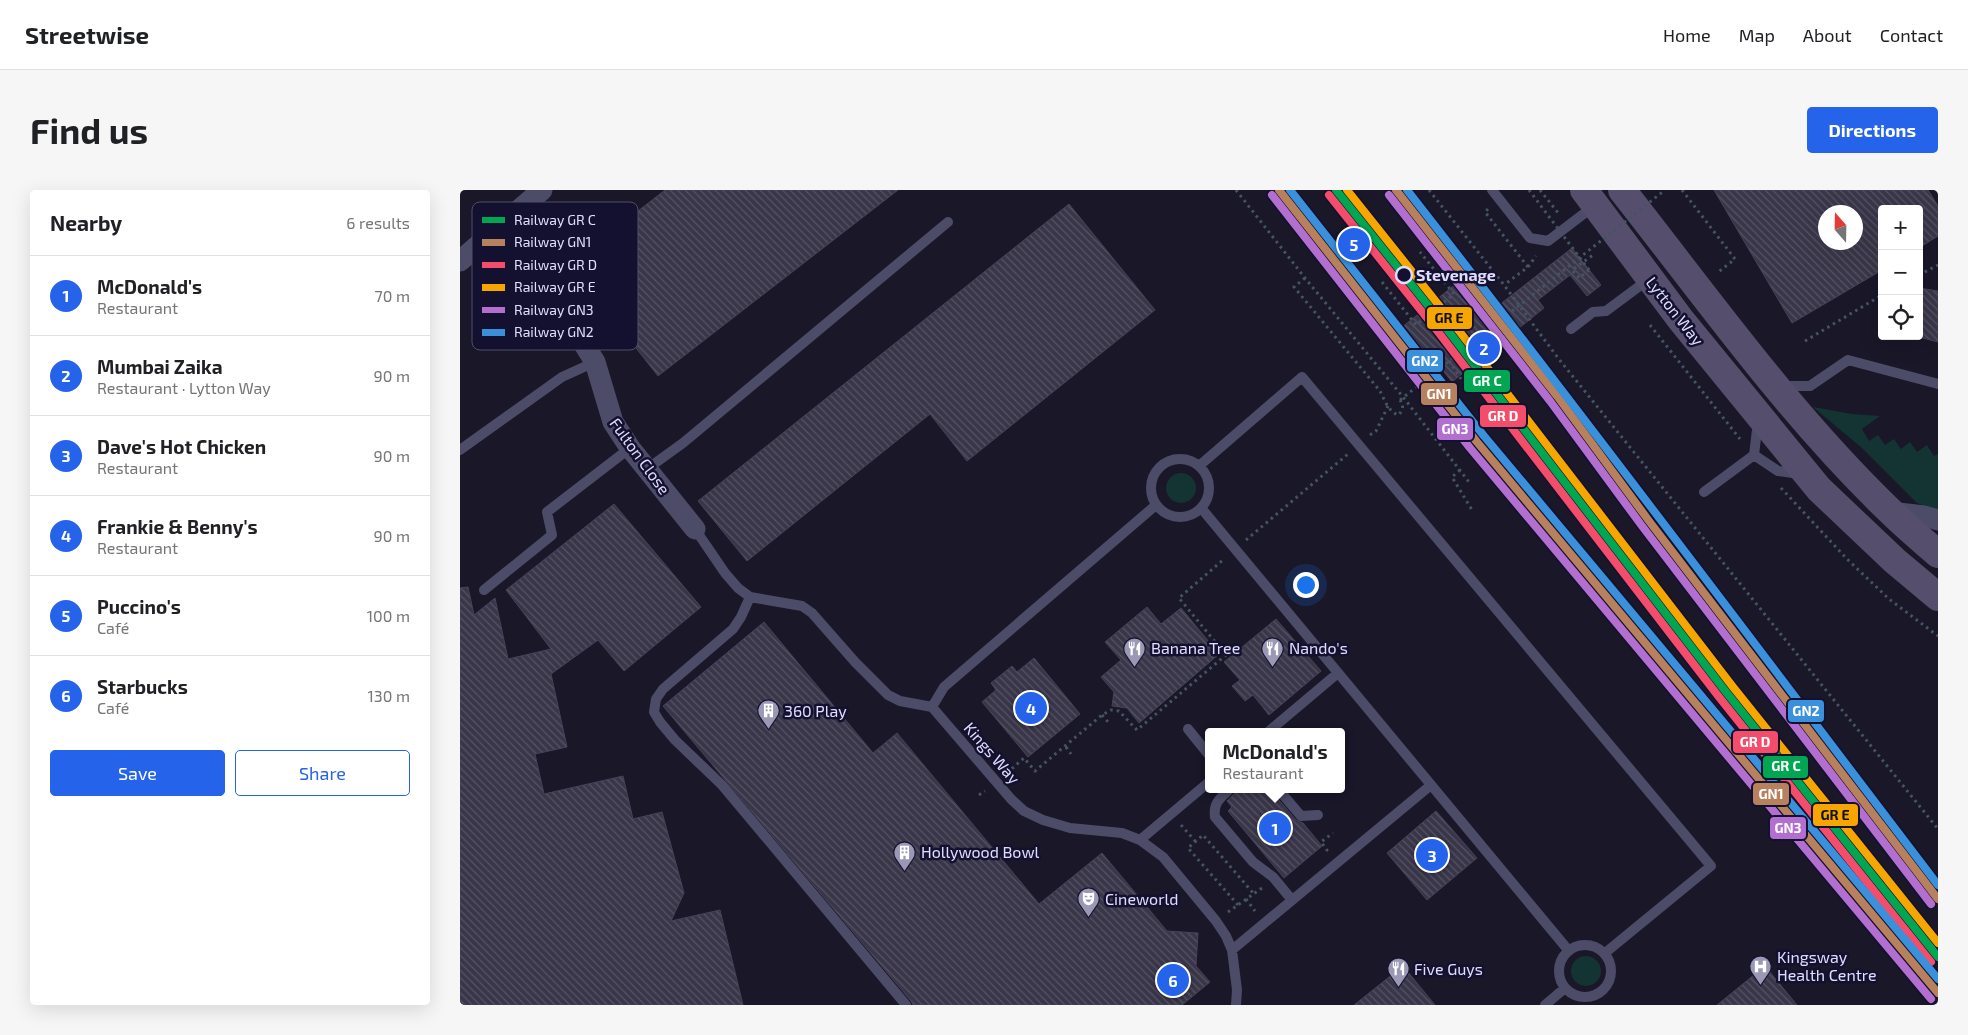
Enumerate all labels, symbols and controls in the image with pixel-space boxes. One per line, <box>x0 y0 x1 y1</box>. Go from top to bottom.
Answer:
text: Streetwise <box>25 20 149 49</box>
text: Home <box>1663 24 1711 46</box>
text: Map <box>1739 24 1775 46</box>
text: About <box>1803 24 1852 46</box>
text: Contact <box>1880 24 1943 46</box>
button: Directions <box>1807 107 1938 153</box>
text: Find us <box>30 109 148 151</box>
legend <box>472 202 638 350</box>
north arrow <box>1818 205 1863 250</box>
map controls <box>1878 205 1923 340</box>
button: + <box>1878 205 1923 250</box>
text: Nearby <box>50 210 122 235</box>
text: Railway GR C <box>514 211 596 228</box>
text: 6 results <box>346 213 410 232</box>
pin: 5 <box>1338 225 1370 263</box>
text: Railway GN1 <box>514 233 591 250</box>
button: − <box>1878 250 1923 295</box>
text: Railway GR D <box>514 256 597 273</box>
place label: Stevenage <box>1416 265 1496 284</box>
marker: Stevenage <box>1395 266 1413 284</box>
street label: Lytton Way <box>1643 273 1708 349</box>
text: McDonald's <box>97 275 202 298</box>
text: Railway GR E <box>514 278 596 295</box>
text: 1 <box>63 286 69 305</box>
text: 70 m <box>375 286 410 305</box>
button: locate <box>1878 295 1923 340</box>
text: Restaurant <box>97 298 178 317</box>
text: Railway GN3 <box>514 301 594 318</box>
line badge: GR E <box>1426 306 1473 330</box>
text: GR E <box>1434 309 1464 326</box>
text: Railway GN2 <box>514 323 594 340</box>
pin: 2 <box>1468 329 1500 367</box>
line badge: GN2 <box>1406 349 1444 373</box>
text: GN2 <box>1411 352 1439 369</box>
text: Mumbai Zaika <box>97 355 223 378</box>
text: 2 <box>61 366 71 385</box>
text: 90 m <box>374 366 410 385</box>
line badge: GR C <box>1463 369 1511 393</box>
text: GR C <box>1472 372 1502 389</box>
text: Restaurant · Lytton Way <box>97 378 271 397</box>
line badge: GN1 <box>1420 382 1458 406</box>
text: GN1 <box>1426 385 1452 402</box>
line badge: GR D <box>1479 404 1527 428</box>
text: GR D <box>1488 407 1518 424</box>
street label: Fulton Close <box>606 414 674 498</box>
line badge: GN3 <box>1436 417 1474 441</box>
text: GN3 <box>1441 420 1469 437</box>
text: Dave's Hot Chicken <box>97 435 266 458</box>
text: 3 <box>61 446 71 465</box>
text: 90 m <box>374 446 410 465</box>
text: Restaurant <box>97 458 178 477</box>
text: Frankie & Benny's <box>97 515 258 538</box>
text: 4 <box>61 526 71 545</box>
text: 90 m <box>374 526 410 545</box>
text: Restaurant <box>97 538 178 557</box>
your location <box>1293 572 1319 598</box>
text: Puccino's <box>97 595 181 618</box>
text: 5 <box>62 606 70 625</box>
text: 100 m <box>367 606 410 625</box>
text: Café <box>97 618 129 637</box>
restaurant icon: Banana Tree <box>1123 636 1147 667</box>
restaurant icon: Nando's <box>1261 636 1285 667</box>
place label: Banana Tree <box>1151 638 1240 657</box>
place label: Nando's <box>1289 638 1348 657</box>
text: Starbucks <box>97 675 188 698</box>
text: 6 <box>61 686 71 705</box>
text: 130 m <box>368 686 410 705</box>
pin: 4 <box>1015 689 1047 727</box>
text: Café <box>97 698 129 717</box>
building icon: 360 Play <box>756 699 780 730</box>
line badge: GN2 <box>1787 699 1825 723</box>
place label: 360 Play <box>784 701 847 720</box>
text: GN2 <box>1792 702 1820 719</box>
street label: Kings Way <box>960 718 1025 788</box>
popup <box>1205 728 1345 793</box>
line badge: GR D <box>1732 730 1779 754</box>
text: GR D <box>1740 733 1770 750</box>
text: McDonald's <box>1222 740 1328 763</box>
button: Save <box>50 750 225 796</box>
button: Share <box>235 750 410 796</box>
line badge: GR C <box>1762 755 1809 779</box>
text: GR C <box>1771 757 1801 774</box>
text: Restaurant <box>1222 763 1304 782</box>
line badge: GN1 <box>1752 782 1790 806</box>
text: GN1 <box>1758 785 1784 802</box>
line badge: GR E <box>1812 803 1859 827</box>
text: GR E <box>1820 806 1850 823</box>
pin: 1 <box>1259 809 1291 847</box>
line badge: GN3 <box>1769 816 1807 840</box>
text: GN3 <box>1774 819 1802 836</box>
pin: 3 <box>1416 836 1448 874</box>
building icon: Hollywood Bowl <box>893 840 917 871</box>
place label: Hollywood Bowl <box>921 842 1040 861</box>
theatre icon: Cineworld <box>1077 887 1101 918</box>
place label: Cineworld <box>1105 889 1179 908</box>
place label: Kingsway Health Centre <box>1777 947 1877 984</box>
hospital icon: Kingsway Health Centre <box>1749 954 1773 985</box>
restaurant icon: Five Guys <box>1386 957 1410 988</box>
place label: Five Guys <box>1414 959 1483 978</box>
pin: 6 <box>1157 961 1189 999</box>

